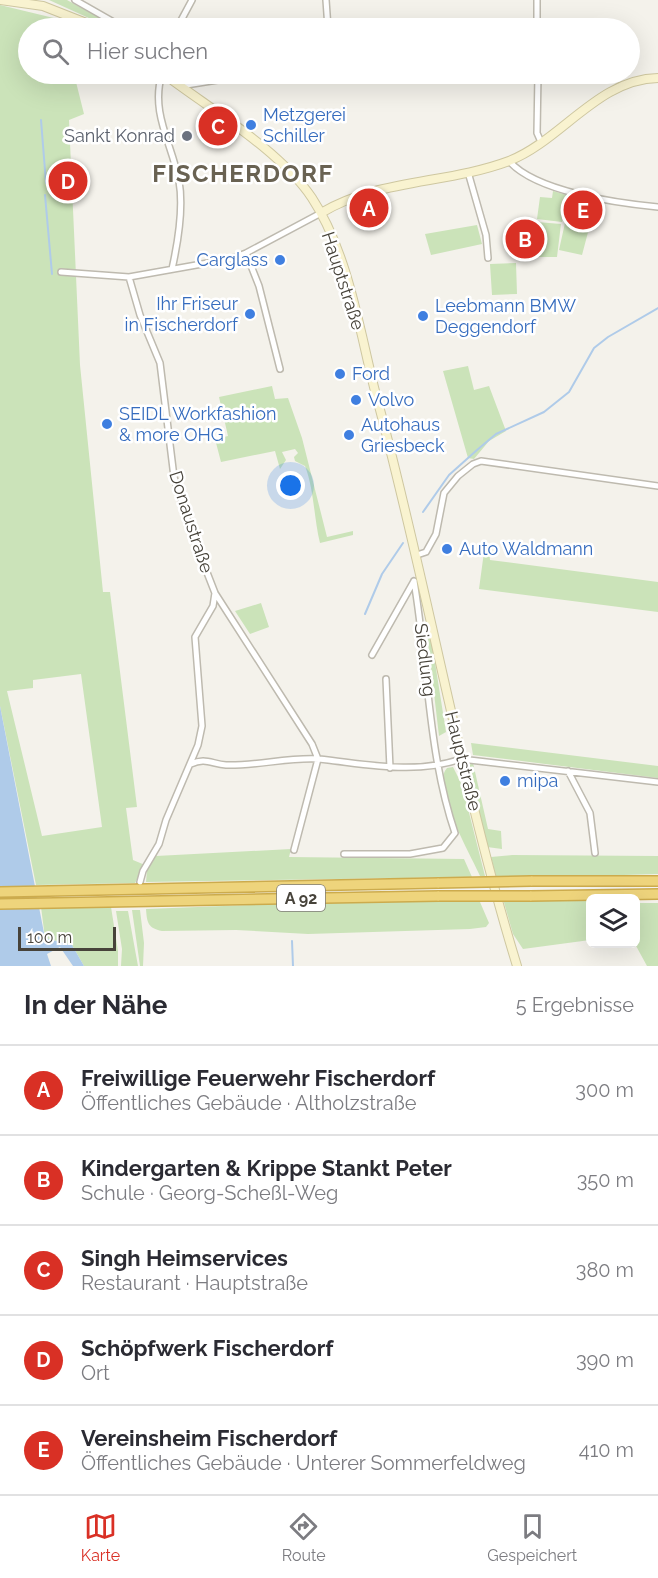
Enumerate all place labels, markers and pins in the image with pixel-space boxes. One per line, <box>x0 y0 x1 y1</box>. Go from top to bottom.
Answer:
pin: C <box>198 104 238 148</box>
place label: Metzgerei Schiller <box>263 104 346 146</box>
marker: Metzgerei Schiller <box>244 118 258 132</box>
place label: Sankt Konrad <box>64 125 175 146</box>
marker: Sankt Konrad <box>180 129 194 143</box>
pin: D <box>48 158 88 204</box>
pin: A <box>350 186 388 230</box>
pin: E <box>564 188 602 232</box>
pin: B <box>506 216 544 262</box>
place label: Carglass <box>197 249 268 270</box>
marker: Carglass <box>273 253 287 267</box>
place label: Ihr Friseur in Fischerdorf <box>125 293 239 335</box>
place label: Leebmann BMW Deggendorf <box>435 295 576 337</box>
marker: Ihr Friseur in Fischerdorf <box>243 307 257 321</box>
marker: Leebmann BMW Deggendorf <box>416 309 430 323</box>
place label: Ford <box>352 363 390 384</box>
marker: Ford <box>333 367 347 381</box>
place label: Volvo <box>368 389 415 410</box>
marker: Volvo <box>349 393 363 407</box>
place label: SEIDL Workfashion & more OHG <box>119 403 276 445</box>
place label: Autohaus Griesbeck <box>361 414 445 456</box>
marker: SEIDL Workfashion & more OHG <box>100 417 114 431</box>
marker: Autohaus Griesbeck <box>342 428 356 442</box>
place label: Auto Waldmann <box>459 538 593 559</box>
marker: Auto Waldmann <box>440 542 454 556</box>
place label: mipa <box>517 770 558 791</box>
marker: mipa <box>498 774 512 788</box>

